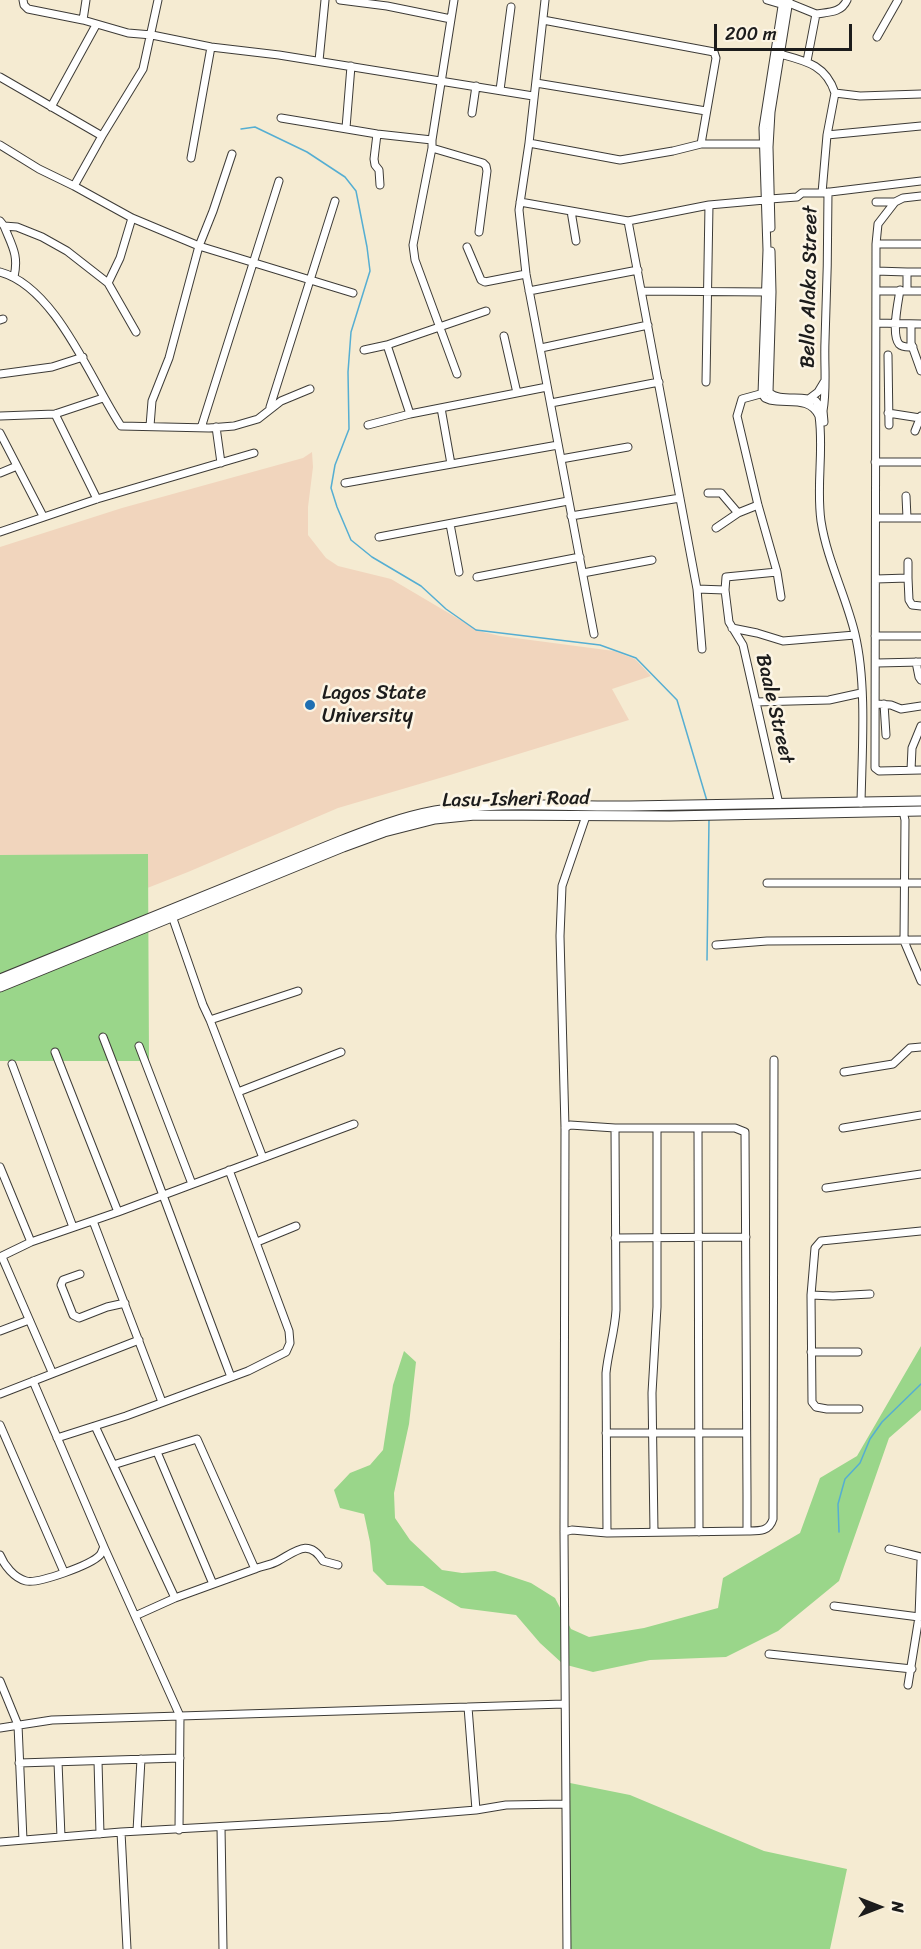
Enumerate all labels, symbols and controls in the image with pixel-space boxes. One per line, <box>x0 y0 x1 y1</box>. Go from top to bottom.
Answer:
scale bar <box>717 12 855 50</box>
text: 200 m <box>725 18 777 50</box>
street label: Bello Alaka Street <box>797 206 823 368</box>
street label: Baale Street <box>750 652 798 766</box>
place label: Lagos State University <box>322 682 426 729</box>
marker: Lagos State University <box>303 698 317 712</box>
street label: Lasu-Isheri Road <box>442 787 590 813</box>
north arrow <box>849 1877 909 1937</box>
text: N <box>883 1901 912 1913</box>

